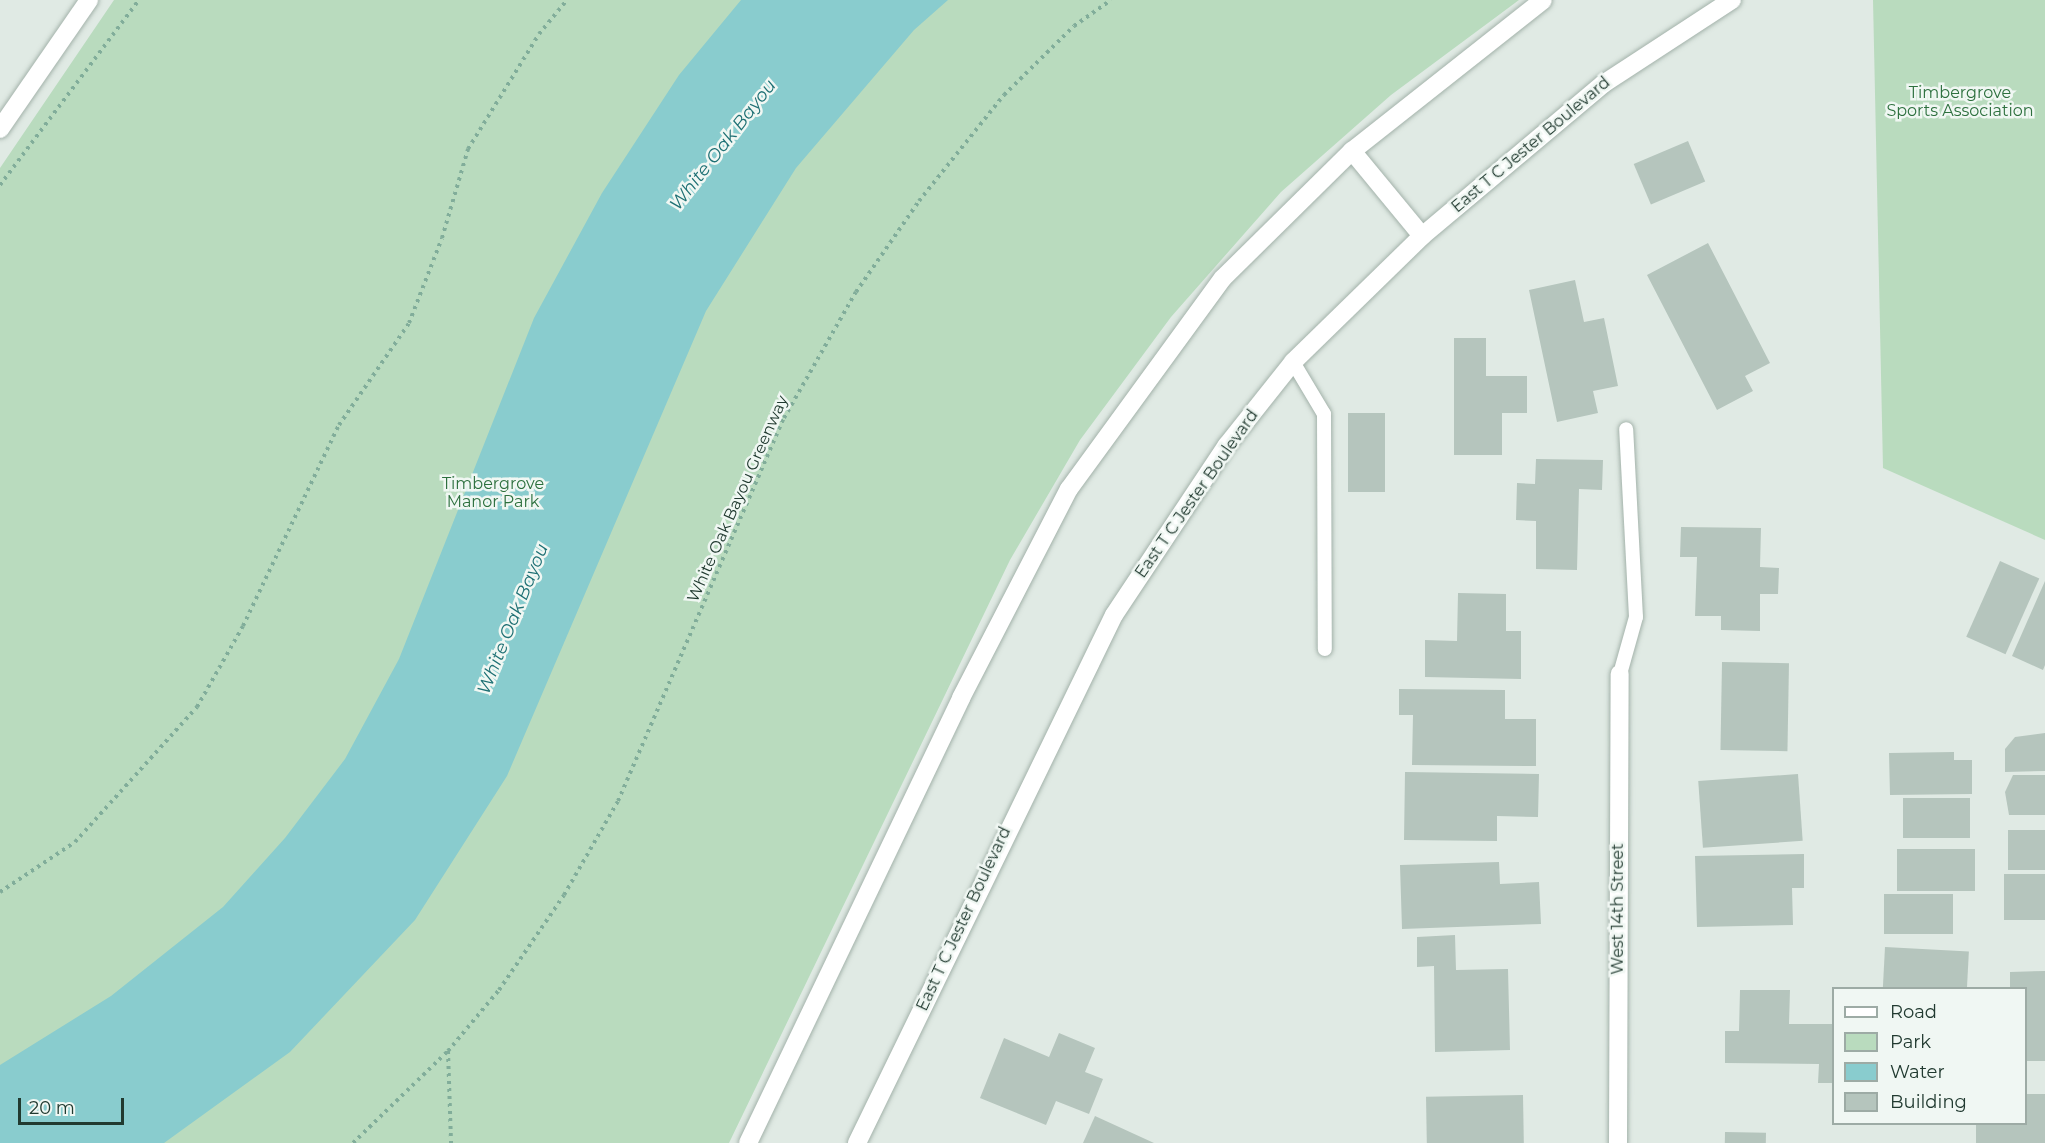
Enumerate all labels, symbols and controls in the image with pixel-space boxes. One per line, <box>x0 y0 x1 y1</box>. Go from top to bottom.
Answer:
street label: East T C Jester Boulevard <box>1448 73 1614 217</box>
water label: White Oak Bayou <box>665 75 781 215</box>
park label: Timbergrove Sports Association <box>1886 83 2034 121</box>
street label: White Oak Bayou Greenway <box>684 393 792 605</box>
street label: East T C Jester Boulevard <box>1132 406 1262 582</box>
park label: Timbergrove Manor Park <box>442 474 544 512</box>
water label: White Oak Bayou <box>473 541 553 697</box>
street label: East T C Jester Boulevard <box>913 824 1015 1014</box>
street label: West 14th Street <box>1608 843 1628 975</box>
legend <box>1832 987 2027 1125</box>
text: Road <box>1890 1001 1937 1023</box>
text: Park <box>1890 1031 1931 1053</box>
text: Water <box>1890 1061 1945 1083</box>
scale bar <box>21 1086 128 1124</box>
text: Building <box>1890 1091 1967 1113</box>
text: 20 m <box>29 1097 75 1119</box>

